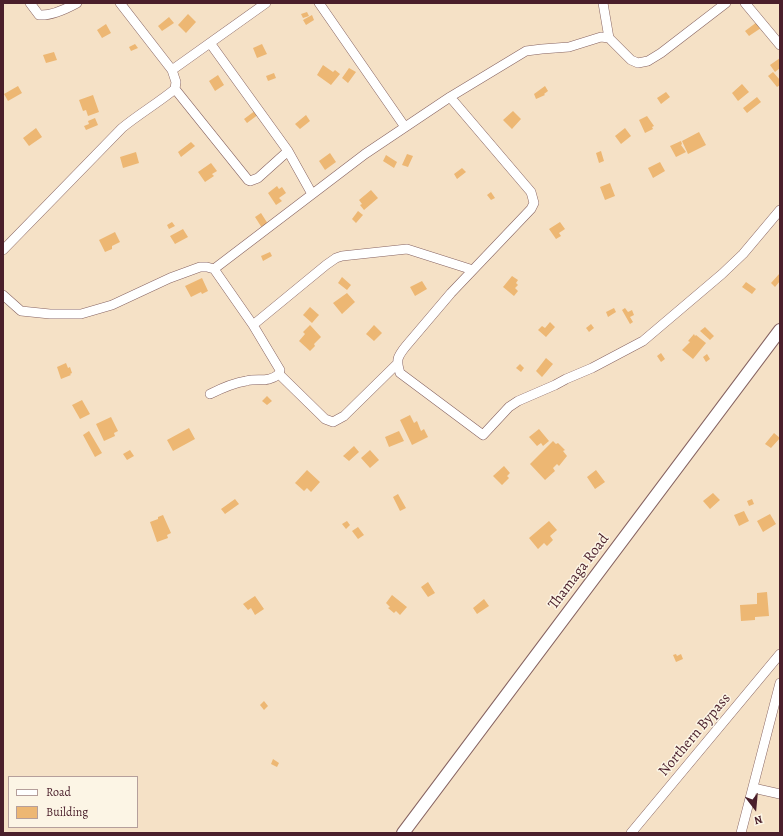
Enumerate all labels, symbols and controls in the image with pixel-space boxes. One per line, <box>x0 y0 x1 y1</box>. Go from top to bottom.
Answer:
street label: Thamaga Road <box>545 531 613 613</box>
street label: Northern Bypass <box>655 690 735 780</box>
legend <box>8 776 138 828</box>
text: Road <box>46 784 71 800</box>
north arrow <box>735 788 775 828</box>
text: Building <box>46 804 88 820</box>
text: N <box>753 812 764 828</box>

